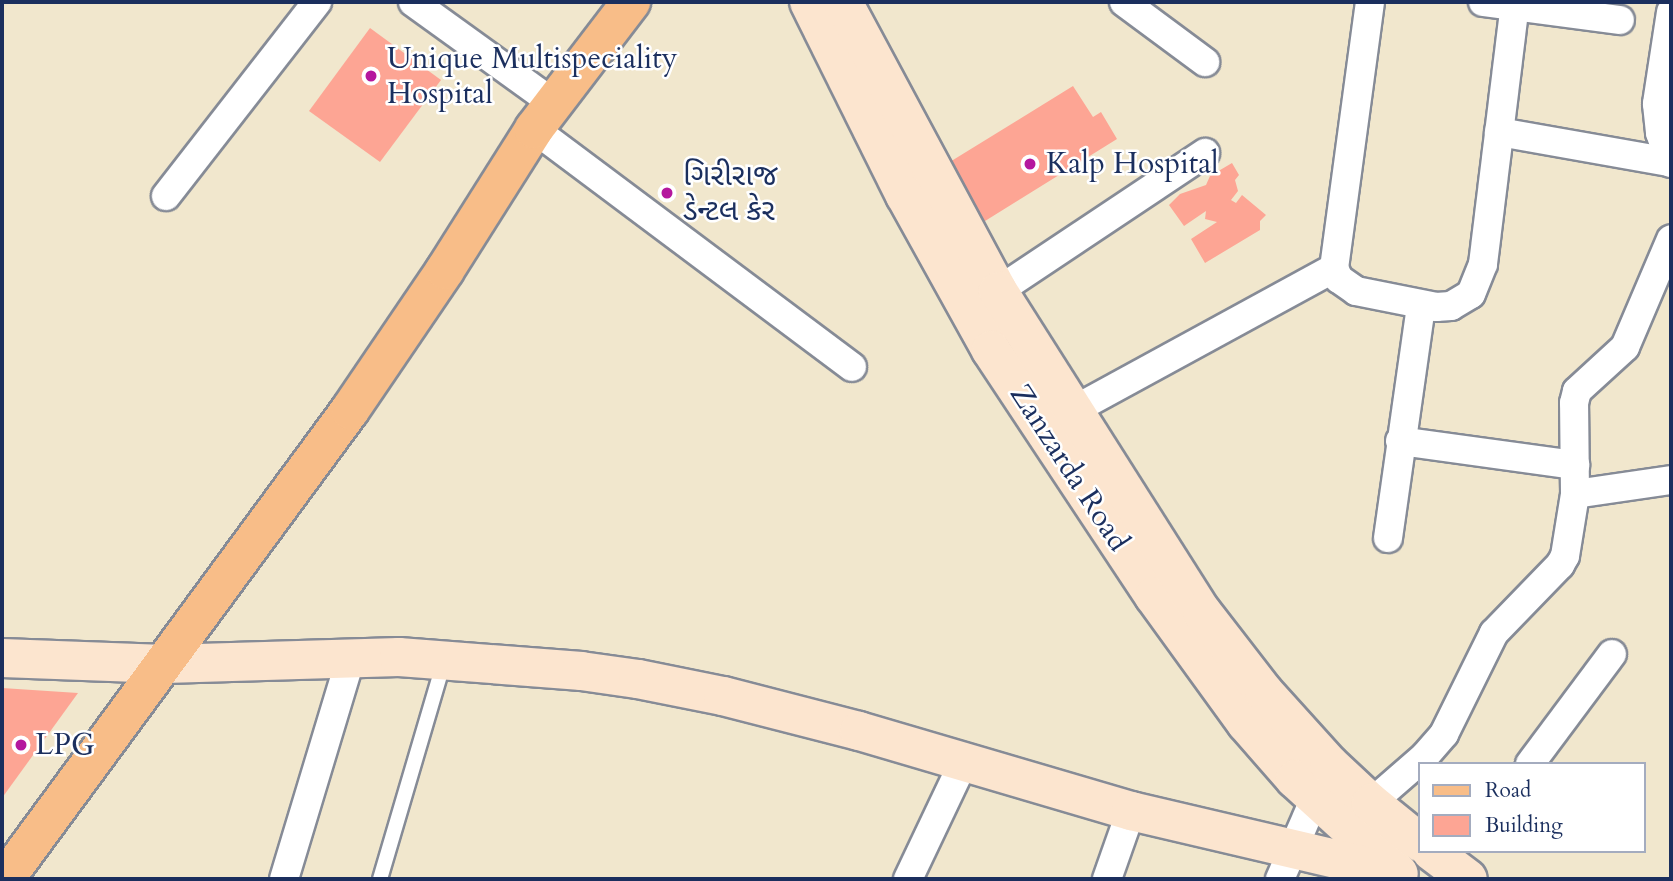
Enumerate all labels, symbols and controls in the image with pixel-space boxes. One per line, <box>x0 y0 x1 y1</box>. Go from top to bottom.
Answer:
place label: Unique Multispeciality Hospital <box>387 41 678 111</box>
marker: Unique Multispeciality Hospital <box>361 66 381 86</box>
place label: Kalp Hospital <box>1046 146 1219 182</box>
marker: Kalp Hospital <box>1020 154 1040 174</box>
place label: ગિરીરાજ ડેન્ટલ કેર <box>683 158 778 228</box>
marker: ગિરીરાજ ડેન્ટલ કેર <box>657 183 677 203</box>
street label: Zanzarda Road <box>1002 378 1136 558</box>
place label: LPG <box>35 727 95 763</box>
marker: LPG <box>13 737 29 753</box>
legend <box>1418 762 1645 853</box>
text: Road <box>1485 776 1531 805</box>
text: Building <box>1485 811 1563 840</box>

